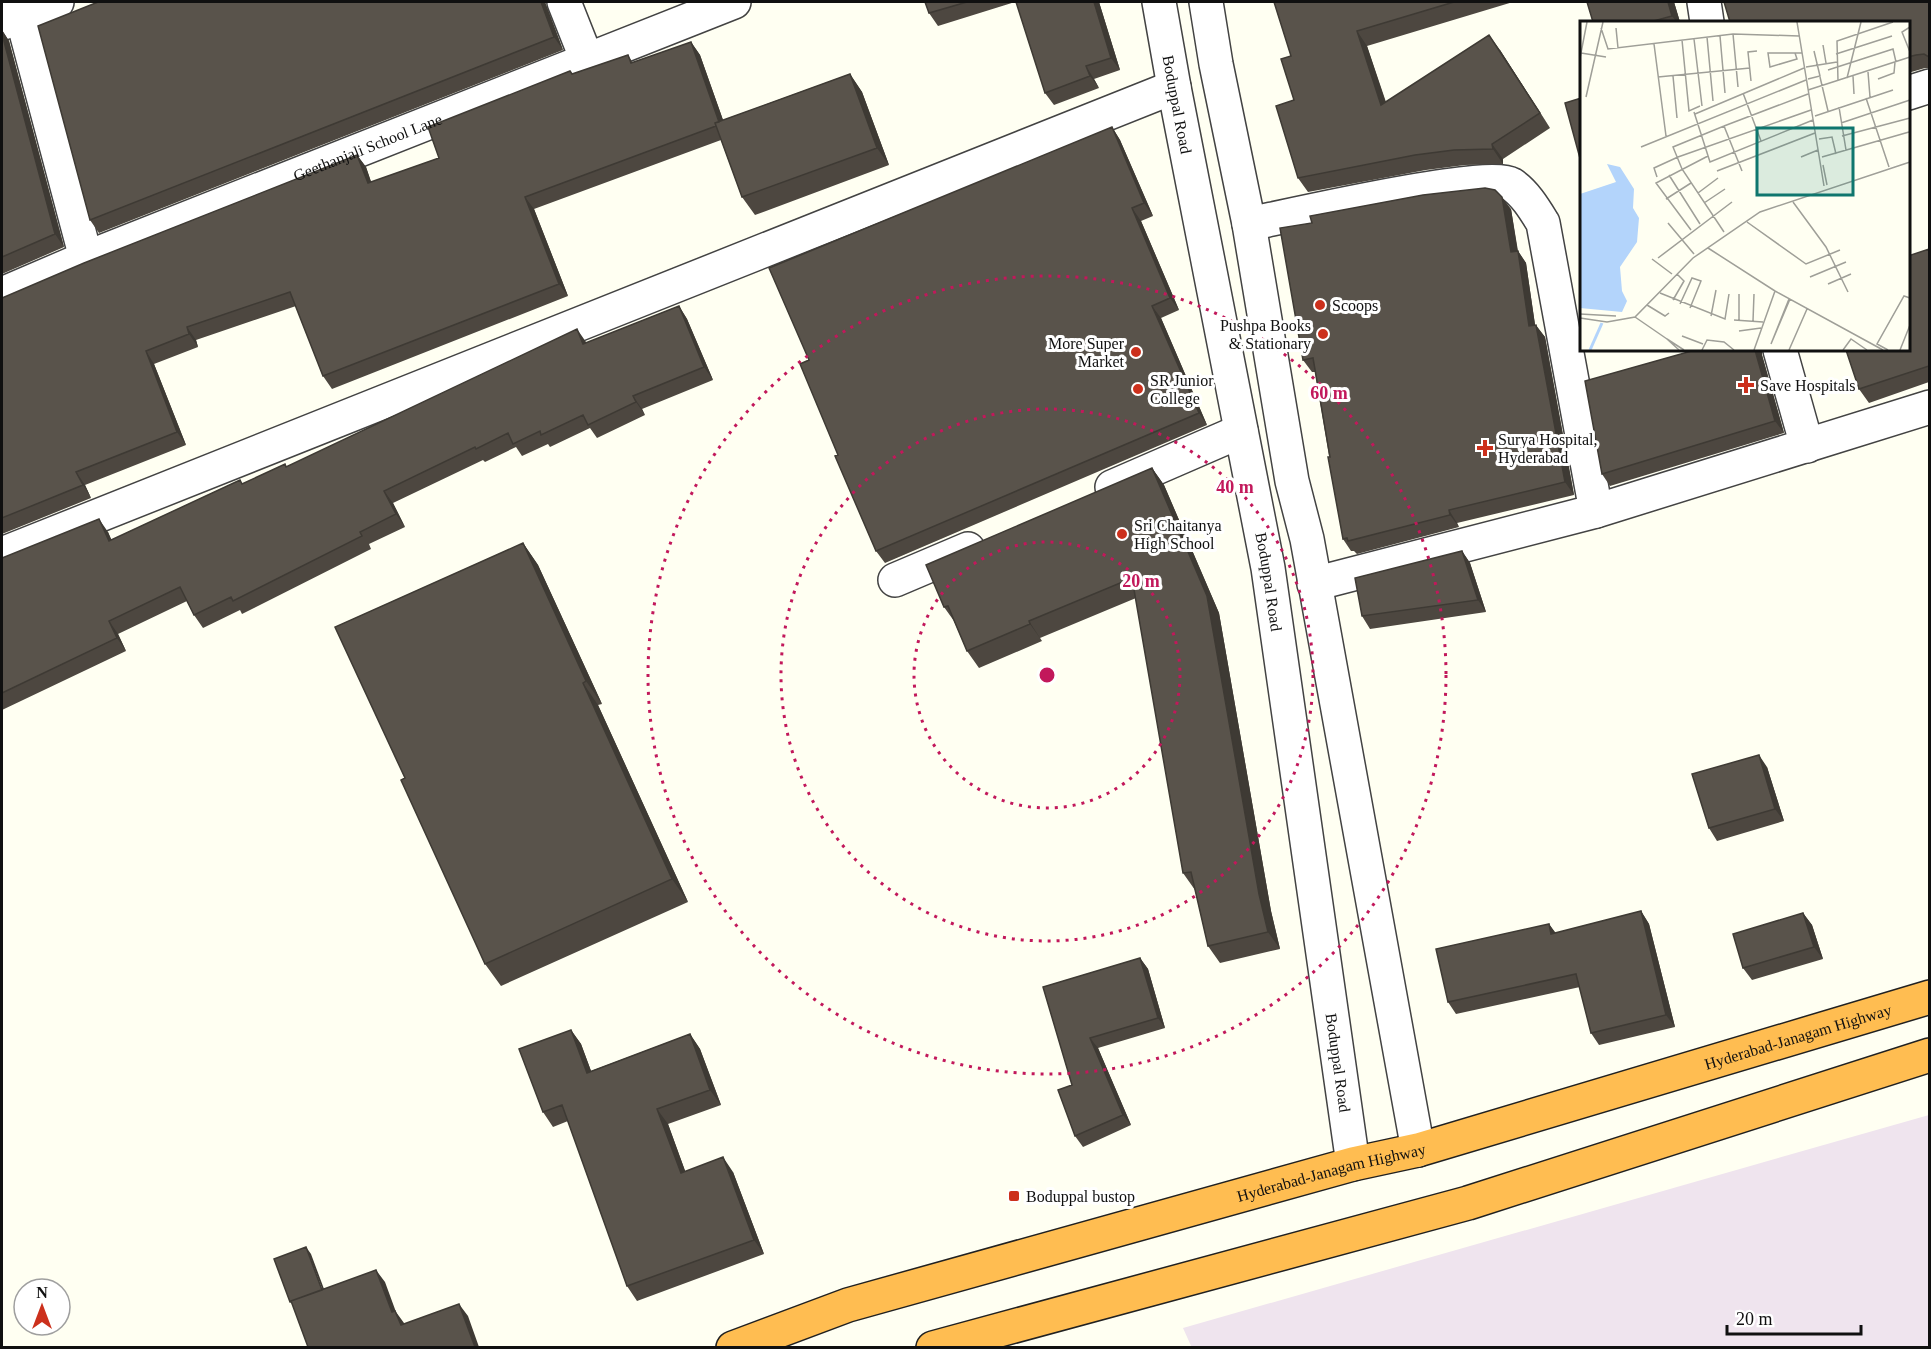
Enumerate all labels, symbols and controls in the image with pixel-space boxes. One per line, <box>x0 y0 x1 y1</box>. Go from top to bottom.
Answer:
inset map <box>1580 21 1910 351</box>
street label: Boduppal Road <box>1160 54 1195 155</box>
street label: Geethanjali School Lane <box>291 110 444 184</box>
place label: Scoops <box>1332 297 1378 315</box>
marker: Scoops <box>1313 298 1327 312</box>
place label: Pushpa Books & Stationary <box>1220 317 1311 353</box>
marker: Pushpa Books & Stationary <box>1316 327 1330 341</box>
place label: More Super Market <box>1048 335 1125 370</box>
marker: More Super Market <box>1129 345 1143 359</box>
place label: SR Junior College <box>1150 372 1214 408</box>
marker: Save Hospitals <box>1737 376 1755 394</box>
place label: Save Hospitals <box>1760 377 1856 395</box>
marker: SR Junior College <box>1131 382 1145 396</box>
text: 60 m <box>1310 383 1348 403</box>
place label: Surya Hospital, Hyderabad <box>1498 431 1598 467</box>
marker: Surya Hospital, Hyderabad <box>1476 439 1494 457</box>
text: 40 m <box>1216 477 1254 497</box>
place label: Sri Chaitanya High School <box>1134 517 1222 553</box>
marker: Sri Chaitanya High School <box>1115 527 1129 541</box>
street label: Boduppal Road <box>1252 531 1285 632</box>
text: 20 m <box>1122 571 1160 591</box>
centre of rings <box>1037 665 1057 685</box>
street label: Hyderabad-Janagam Highway <box>1702 1001 1894 1073</box>
street label: Boduppal Road <box>1323 1012 1354 1113</box>
street label: Hyderabad-Janagam Highway <box>1235 1140 1428 1205</box>
place label: Boduppal bustop <box>1026 1188 1135 1206</box>
marker: Boduppal bustop <box>1007 1189 1021 1203</box>
north arrow <box>12 1277 72 1337</box>
text: N <box>36 1284 48 1301</box>
scale bar <box>1727 1298 1860 1336</box>
text: 20 m <box>1736 1309 1773 1329</box>

